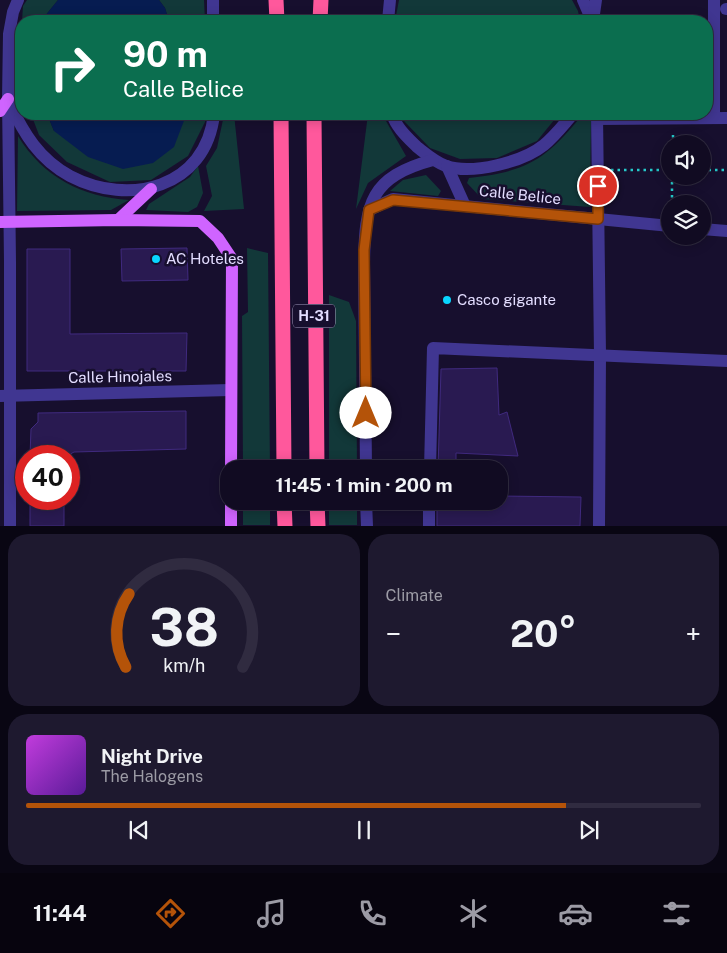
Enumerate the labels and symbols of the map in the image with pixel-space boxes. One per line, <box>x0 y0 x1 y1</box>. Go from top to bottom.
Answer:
pin <box>577 165 619 207</box>
street label: Calle Belice <box>478 182 562 207</box>
place label: AC Hoteles <box>166 250 244 267</box>
marker: AC Hoteles <box>150 253 162 265</box>
place label: Casco gigante <box>457 291 556 308</box>
marker: Casco gigante <box>441 294 453 306</box>
road number: H-31 <box>293 304 335 328</box>
street label: Calle Hinojales <box>68 367 172 386</box>
position arrow <box>339 386 391 438</box>
speed limit sign: 40 <box>15 445 80 510</box>

